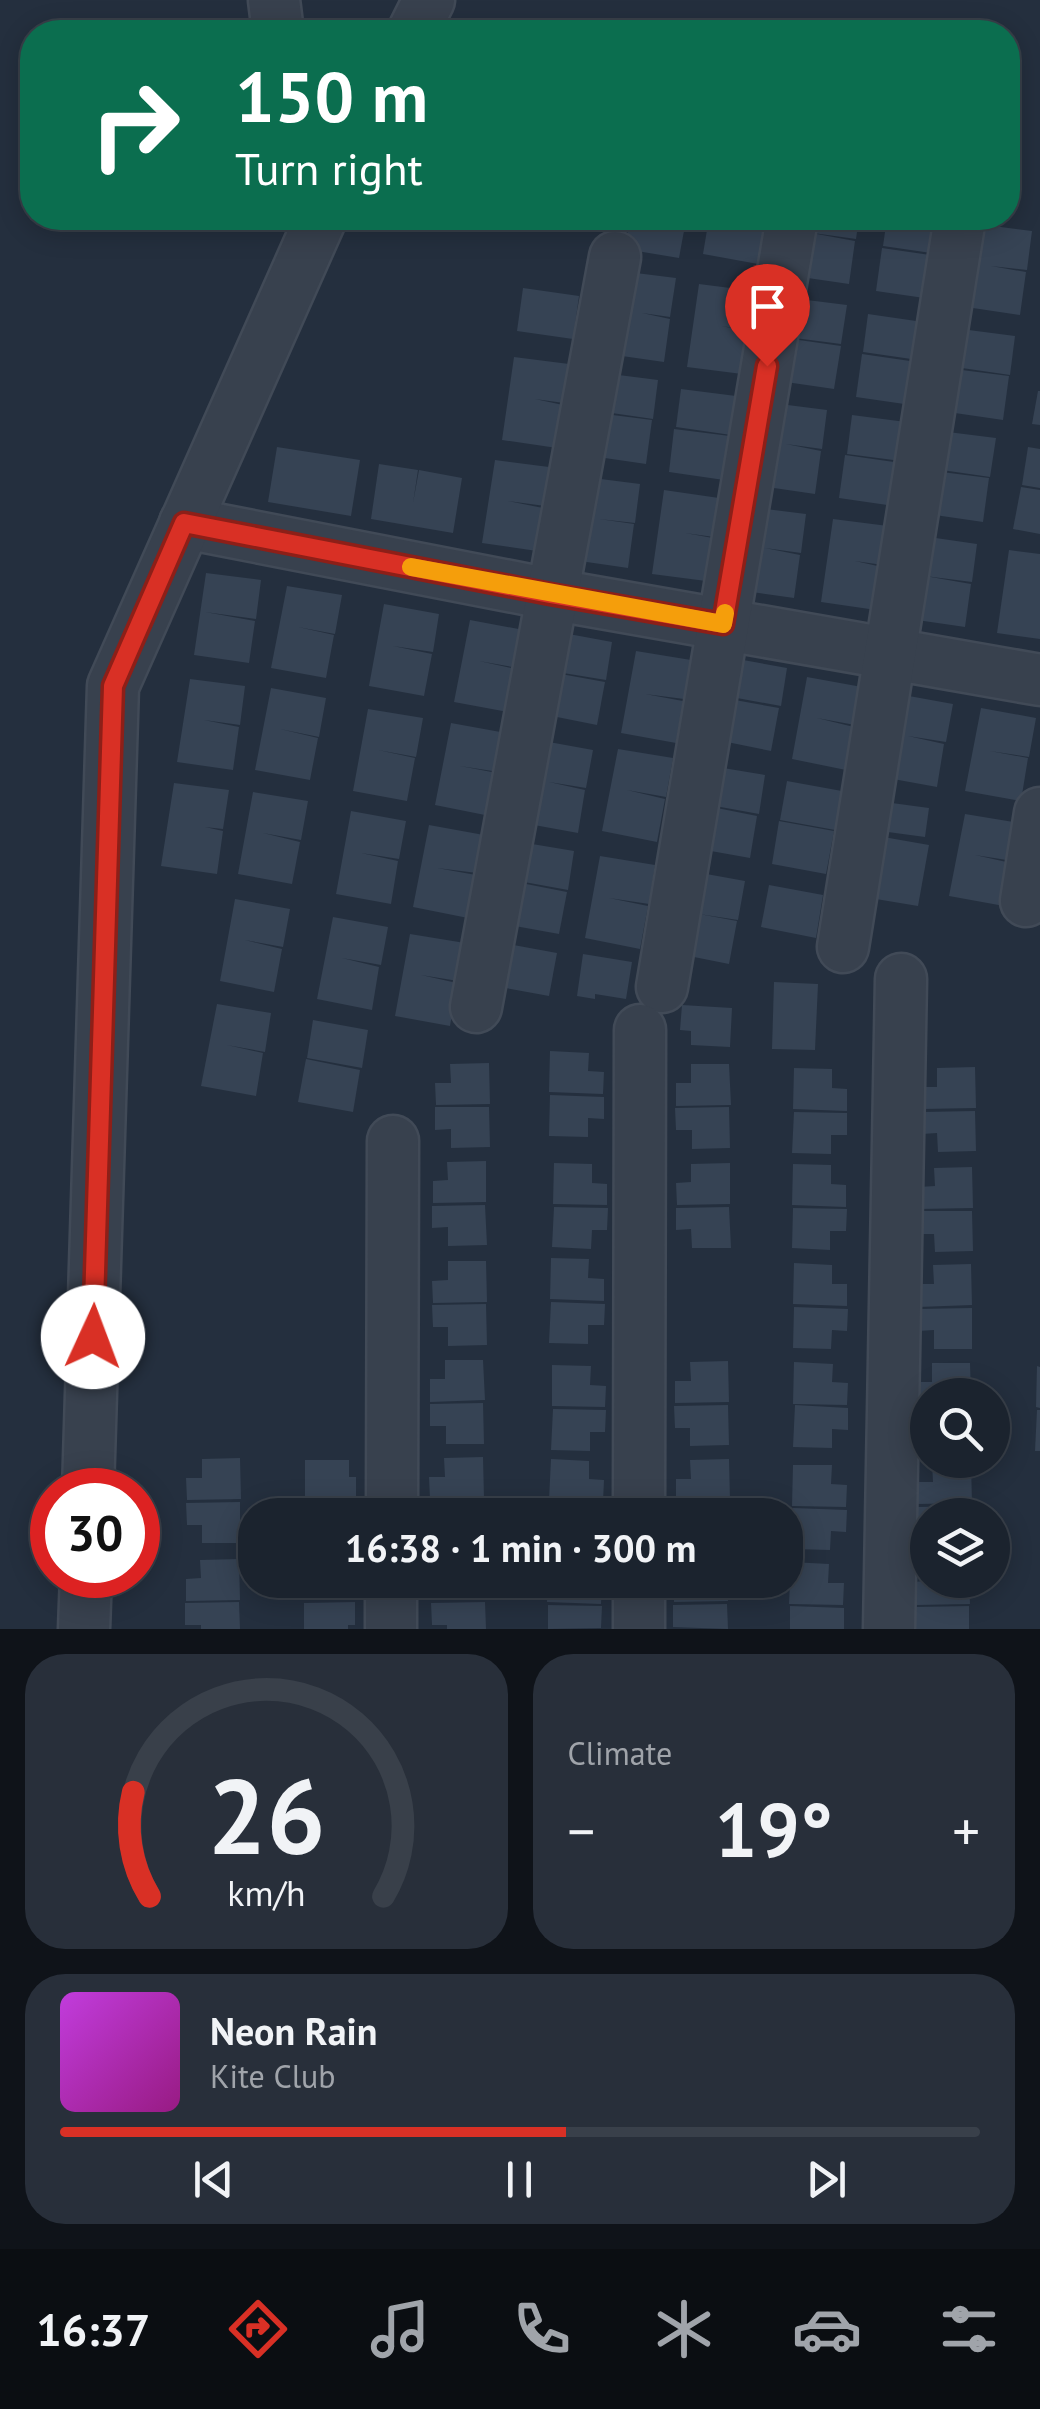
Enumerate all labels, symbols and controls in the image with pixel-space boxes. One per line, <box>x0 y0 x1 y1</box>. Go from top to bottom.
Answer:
text: 150 m <box>235 51 428 141</box>
icon: right <box>70 60 200 190</box>
text: Turn right <box>235 139 423 197</box>
pin <box>725 264 810 367</box>
icon: arrive <box>740 279 795 334</box>
position arrow <box>41 1285 145 1389</box>
map controls <box>910 1378 1010 1598</box>
button: search <box>910 1378 1010 1478</box>
speed limit sign: 30 <box>30 1468 160 1598</box>
button: layers <box>910 1498 1010 1598</box>
text: 16:38 · 1 min · 300 m <box>345 1523 696 1572</box>
text: Climate <box>568 1732 672 1774</box>
text: 26 <box>207 1748 325 1883</box>
text: 19° <box>715 1781 833 1878</box>
text: − <box>568 1795 595 1866</box>
text: + <box>952 1795 980 1866</box>
text: km/h <box>227 1870 305 1916</box>
text: Neon Rain <box>210 2006 377 2055</box>
text: Kite Club <box>210 2055 336 2097</box>
icon: previous <box>186 2152 241 2207</box>
icon: pause <box>492 2152 547 2207</box>
icon: next <box>799 2152 854 2207</box>
icon: directions <box>223 2294 293 2364</box>
icon: music <box>365 2294 435 2364</box>
icon: phone <box>507 2294 577 2364</box>
icon: climate <box>649 2294 719 2364</box>
icon: car <box>792 2294 862 2364</box>
icon: filters <box>934 2294 1004 2364</box>
text: 16:37 <box>36 2300 150 2358</box>

